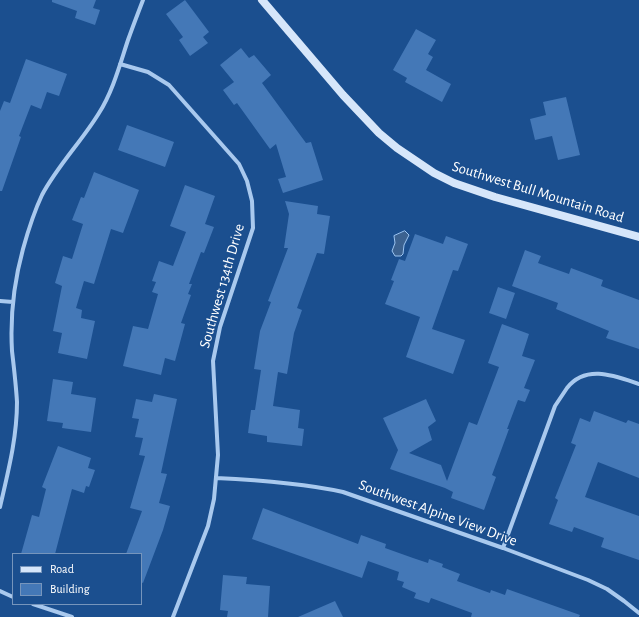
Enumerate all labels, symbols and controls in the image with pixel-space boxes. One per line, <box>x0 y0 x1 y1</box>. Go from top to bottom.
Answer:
street label: Southwest Bull Mountain Road <box>450 157 626 227</box>
street label: Southwest 134th Drive <box>196 222 248 350</box>
street label: Southwest Alpine View Drive <box>356 476 520 550</box>
legend <box>12 553 142 605</box>
text: Road <box>50 563 74 575</box>
text: Building <box>50 583 90 595</box>

